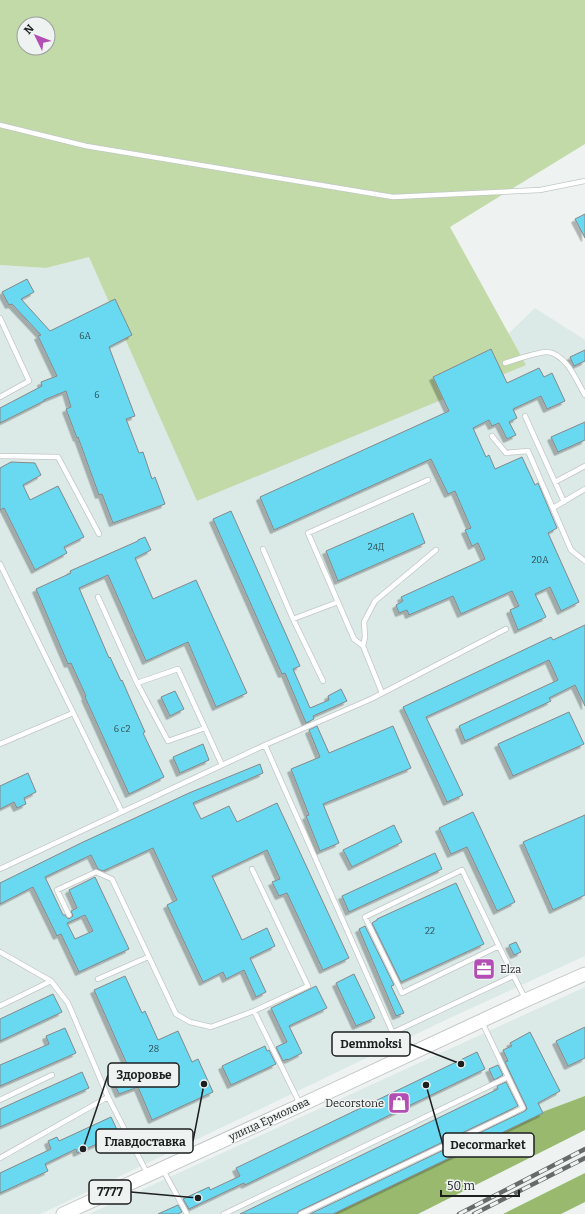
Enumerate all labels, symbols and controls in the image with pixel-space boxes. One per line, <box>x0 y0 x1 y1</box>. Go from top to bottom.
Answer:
north arrow <box>16 16 56 56</box>
text: N <box>21 22 37 37</box>
house number: 6А <box>79 331 91 341</box>
house number: 6 <box>94 390 100 400</box>
house number: 24Д <box>368 542 384 552</box>
house number: 20А <box>531 555 549 565</box>
house number: 6 с2 <box>114 724 130 734</box>
house number: 22 <box>425 926 435 936</box>
office icon: Elza <box>471 956 497 982</box>
place label: Elza <box>500 963 521 976</box>
callout: Demmoksi <box>332 1032 410 1056</box>
text: Demmoksi <box>340 1037 402 1051</box>
house number: 28 <box>149 1044 159 1054</box>
callout: Здоровье <box>108 1063 179 1087</box>
text: Здоровье <box>116 1068 172 1082</box>
shop icon: Decorstone <box>386 1090 412 1116</box>
street label: улица Ермолова <box>226 1095 312 1144</box>
place label: Decorstone <box>325 1097 384 1110</box>
callout: Главдоставка <box>96 1129 193 1153</box>
callout: Decormarket <box>443 1133 534 1157</box>
text: Главдоставка <box>104 1135 186 1149</box>
text: Decormarket <box>450 1138 526 1152</box>
scale bar <box>441 1172 519 1198</box>
text: 50 m <box>447 1179 476 1193</box>
callout: 7777 <box>89 1180 131 1204</box>
text: 7777 <box>97 1185 124 1199</box>

